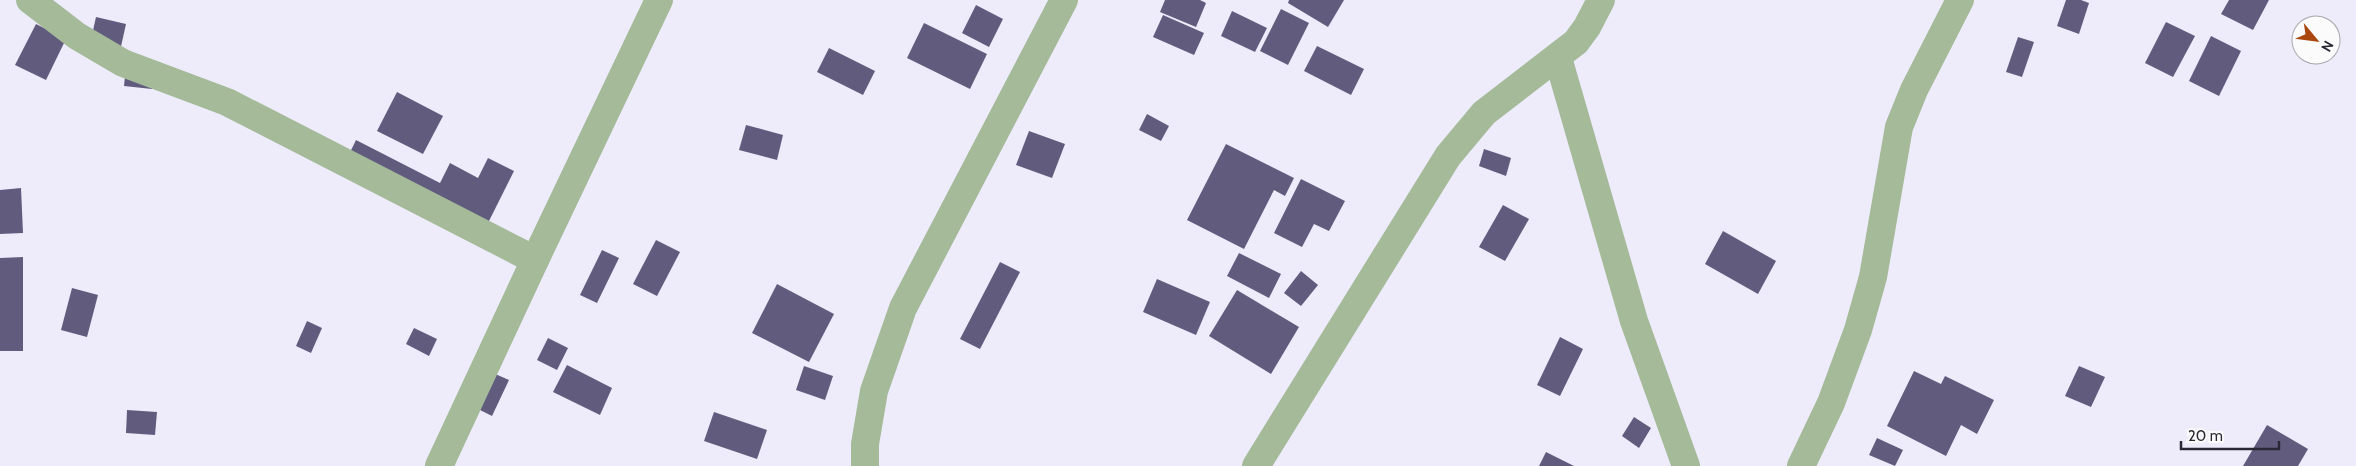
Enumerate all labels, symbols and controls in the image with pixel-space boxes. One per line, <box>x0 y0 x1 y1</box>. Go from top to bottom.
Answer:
north arrow <box>2291 15 2341 65</box>
text: N <box>2317 38 2338 55</box>
scale bar <box>2181 418 2278 450</box>
text: 20 m <box>2188 427 2223 445</box>

